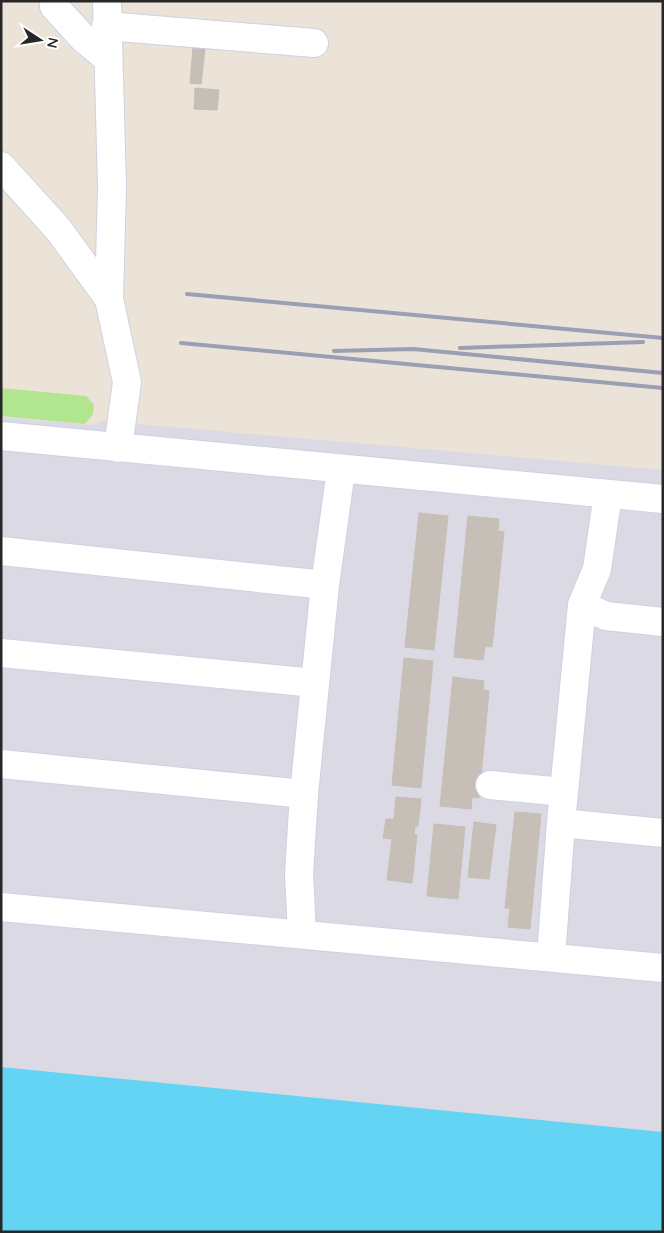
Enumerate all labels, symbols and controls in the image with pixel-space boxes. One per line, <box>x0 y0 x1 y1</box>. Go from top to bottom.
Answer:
north arrow <box>15 15 65 65</box>
text: N <box>43 36 63 50</box>

